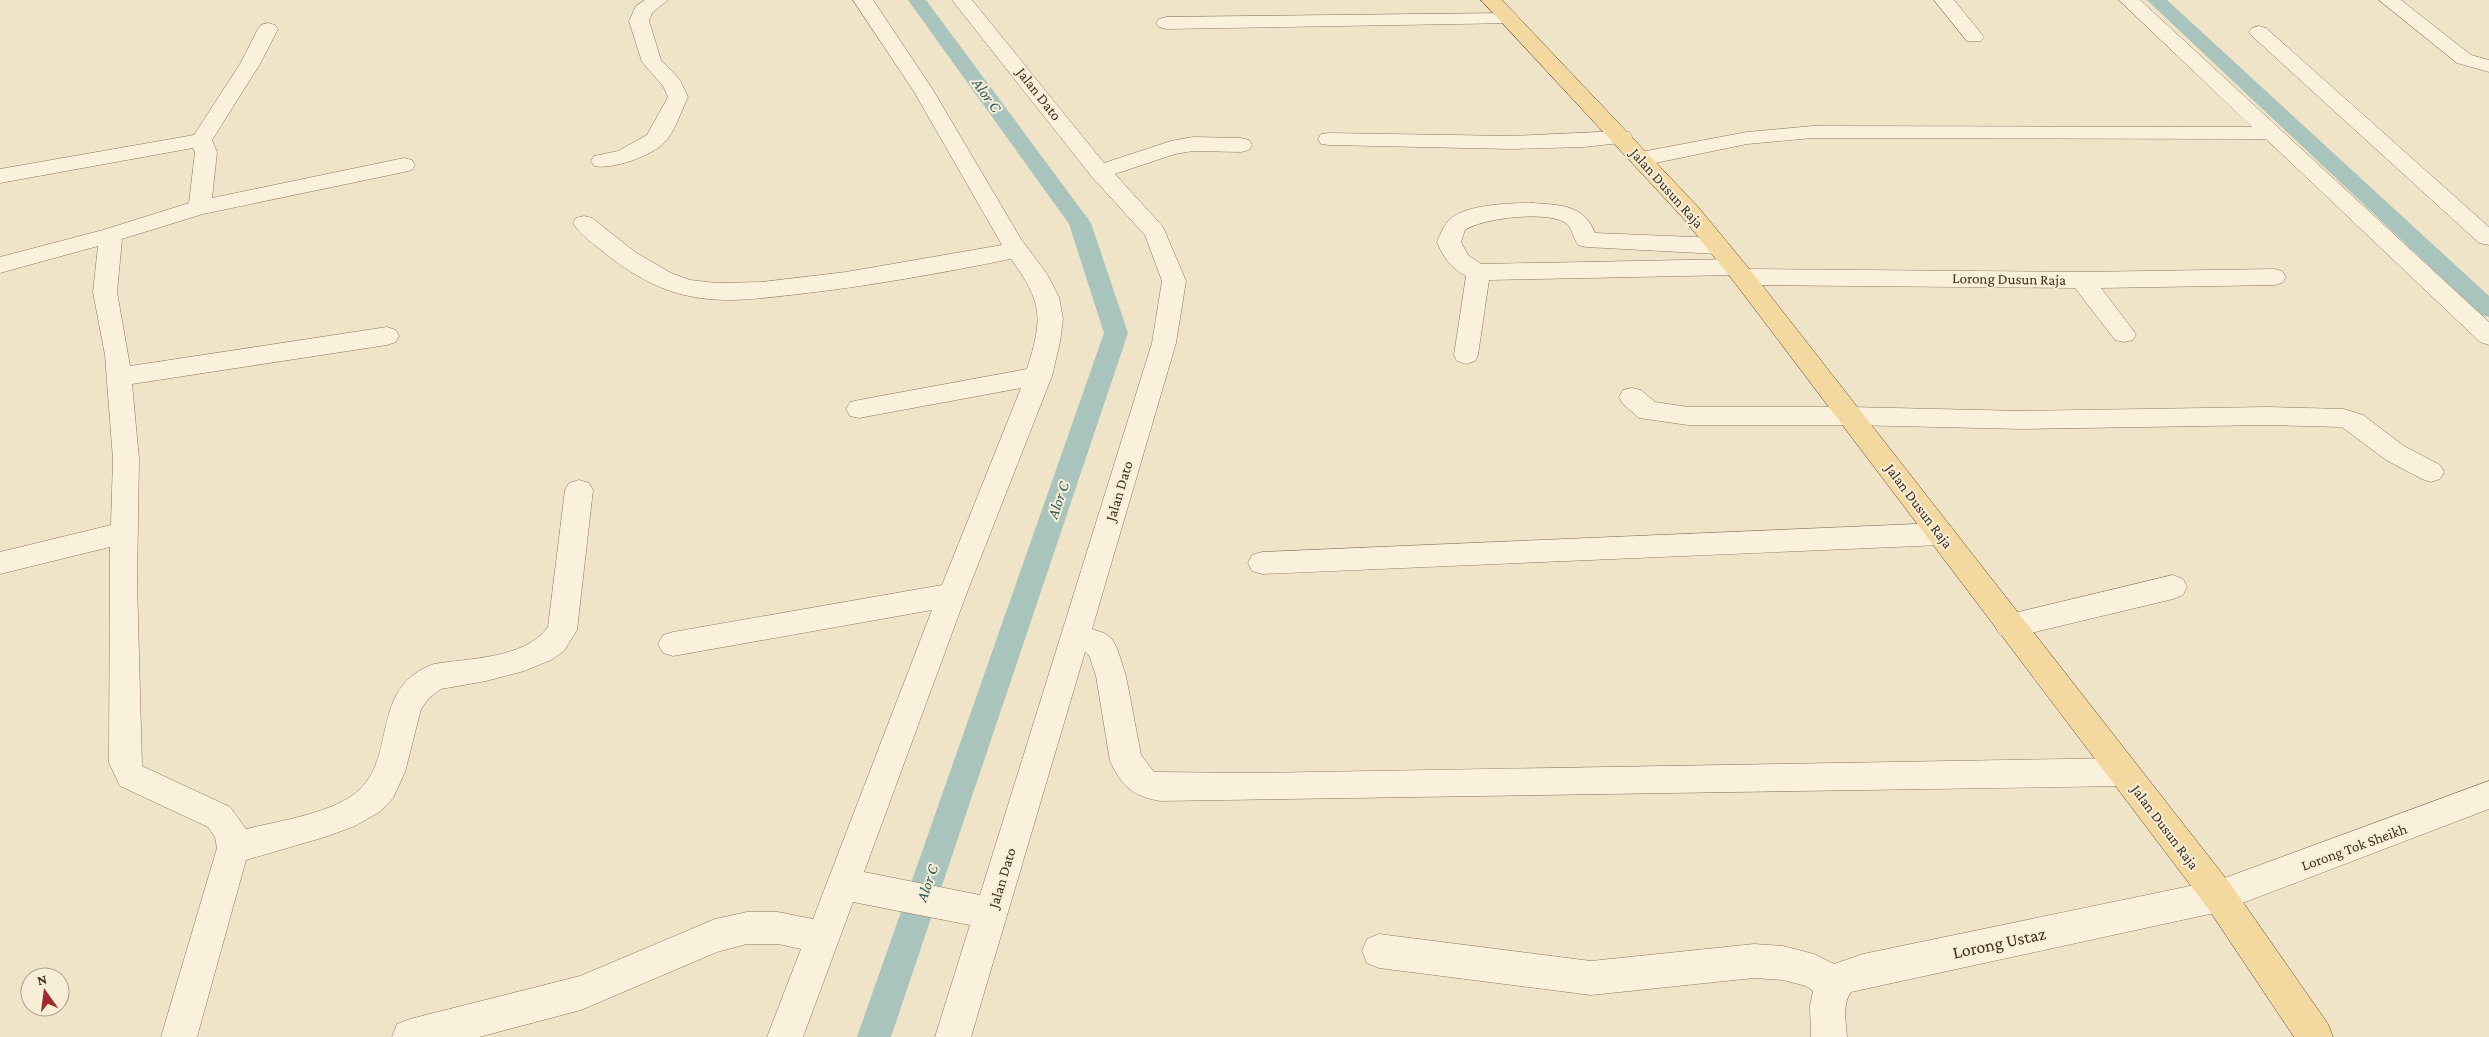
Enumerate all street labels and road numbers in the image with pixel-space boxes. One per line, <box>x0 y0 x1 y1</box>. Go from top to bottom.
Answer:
street label: Jalan Dato <box>1011 63 1065 124</box>
street label: Jalan Dusun Raja <box>1625 143 1707 232</box>
street label: Lorong Dusun Raja <box>1952 270 2066 289</box>
street label: Jalan Dato <box>1102 459 1137 525</box>
street label: Jalan Dusun Raja <box>1880 459 1956 552</box>
street label: Jalan Dusun Raja <box>2126 780 2202 873</box>
street label: Lorong Tok Sheikh <box>2299 820 2409 874</box>
street label: Jalan Dato <box>985 846 1020 912</box>
street label: Lorong Ustaz <box>1951 923 2048 963</box>

